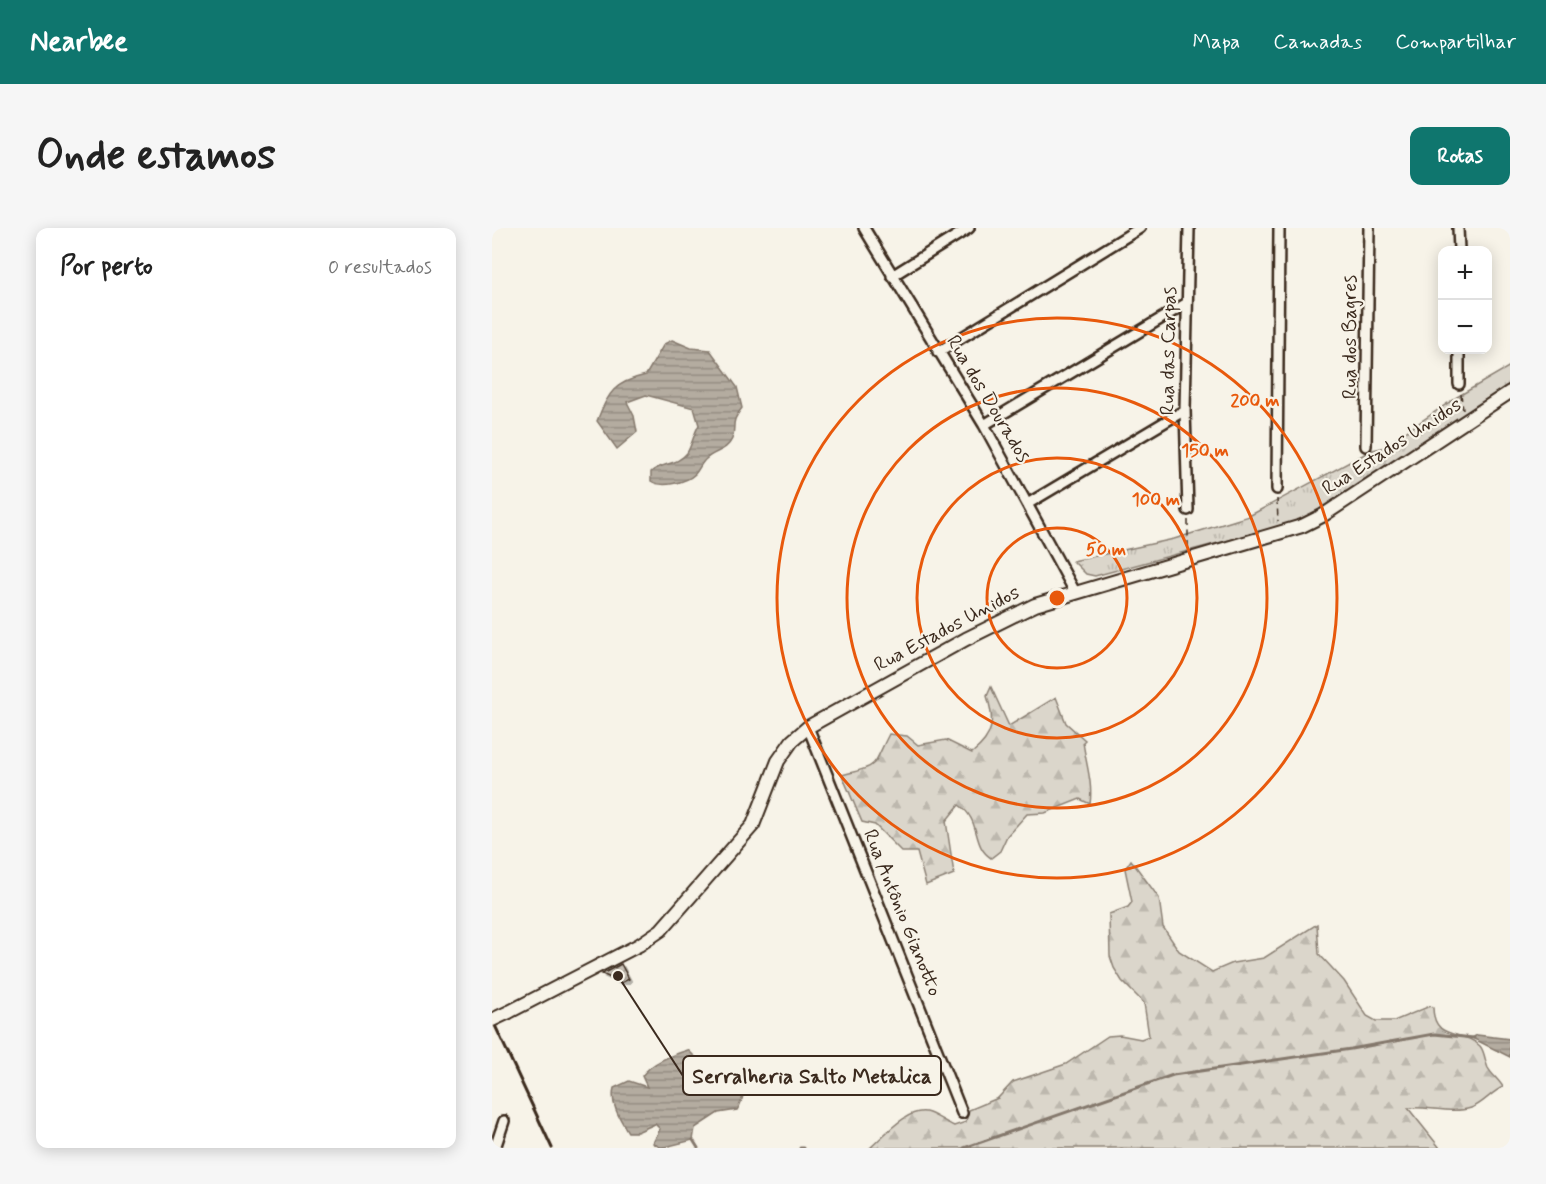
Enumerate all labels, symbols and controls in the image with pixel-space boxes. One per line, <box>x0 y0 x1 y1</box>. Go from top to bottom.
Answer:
text: Nearbee <box>30 24 128 61</box>
text: Mapa <box>1192 28 1240 56</box>
text: Camadas <box>1273 28 1362 56</box>
text: Compartilhar <box>1395 28 1516 56</box>
button: Rotas <box>1410 127 1510 185</box>
text: Onde estamos <box>36 129 276 184</box>
map controls <box>1438 246 1492 354</box>
button: + <box>1438 246 1492 300</box>
text: Por perto <box>60 250 153 284</box>
text: 0 resultados <box>328 254 432 281</box>
street label: Rua dos Bagres <box>1337 275 1364 399</box>
street label: Rua das Carpas <box>1154 286 1184 416</box>
button: − <box>1438 300 1492 354</box>
street label: Rua dos Dourados <box>939 330 1037 468</box>
text: 200 m <box>1230 389 1280 413</box>
street label: Rua Estados Unidos <box>1317 392 1467 502</box>
text: 150 m <box>1181 439 1229 463</box>
text: 100 m <box>1132 488 1180 512</box>
text: 50 m <box>1086 538 1126 562</box>
street label: Rua Estados Unidos <box>869 579 1025 679</box>
centre of rings <box>1047 588 1067 608</box>
street label: Rua Antônio Gianotto <box>856 825 948 1001</box>
callout: Serralheria Salto Metalica <box>683 1056 941 1095</box>
text: Serralheria Salto Metalica <box>692 1063 932 1091</box>

